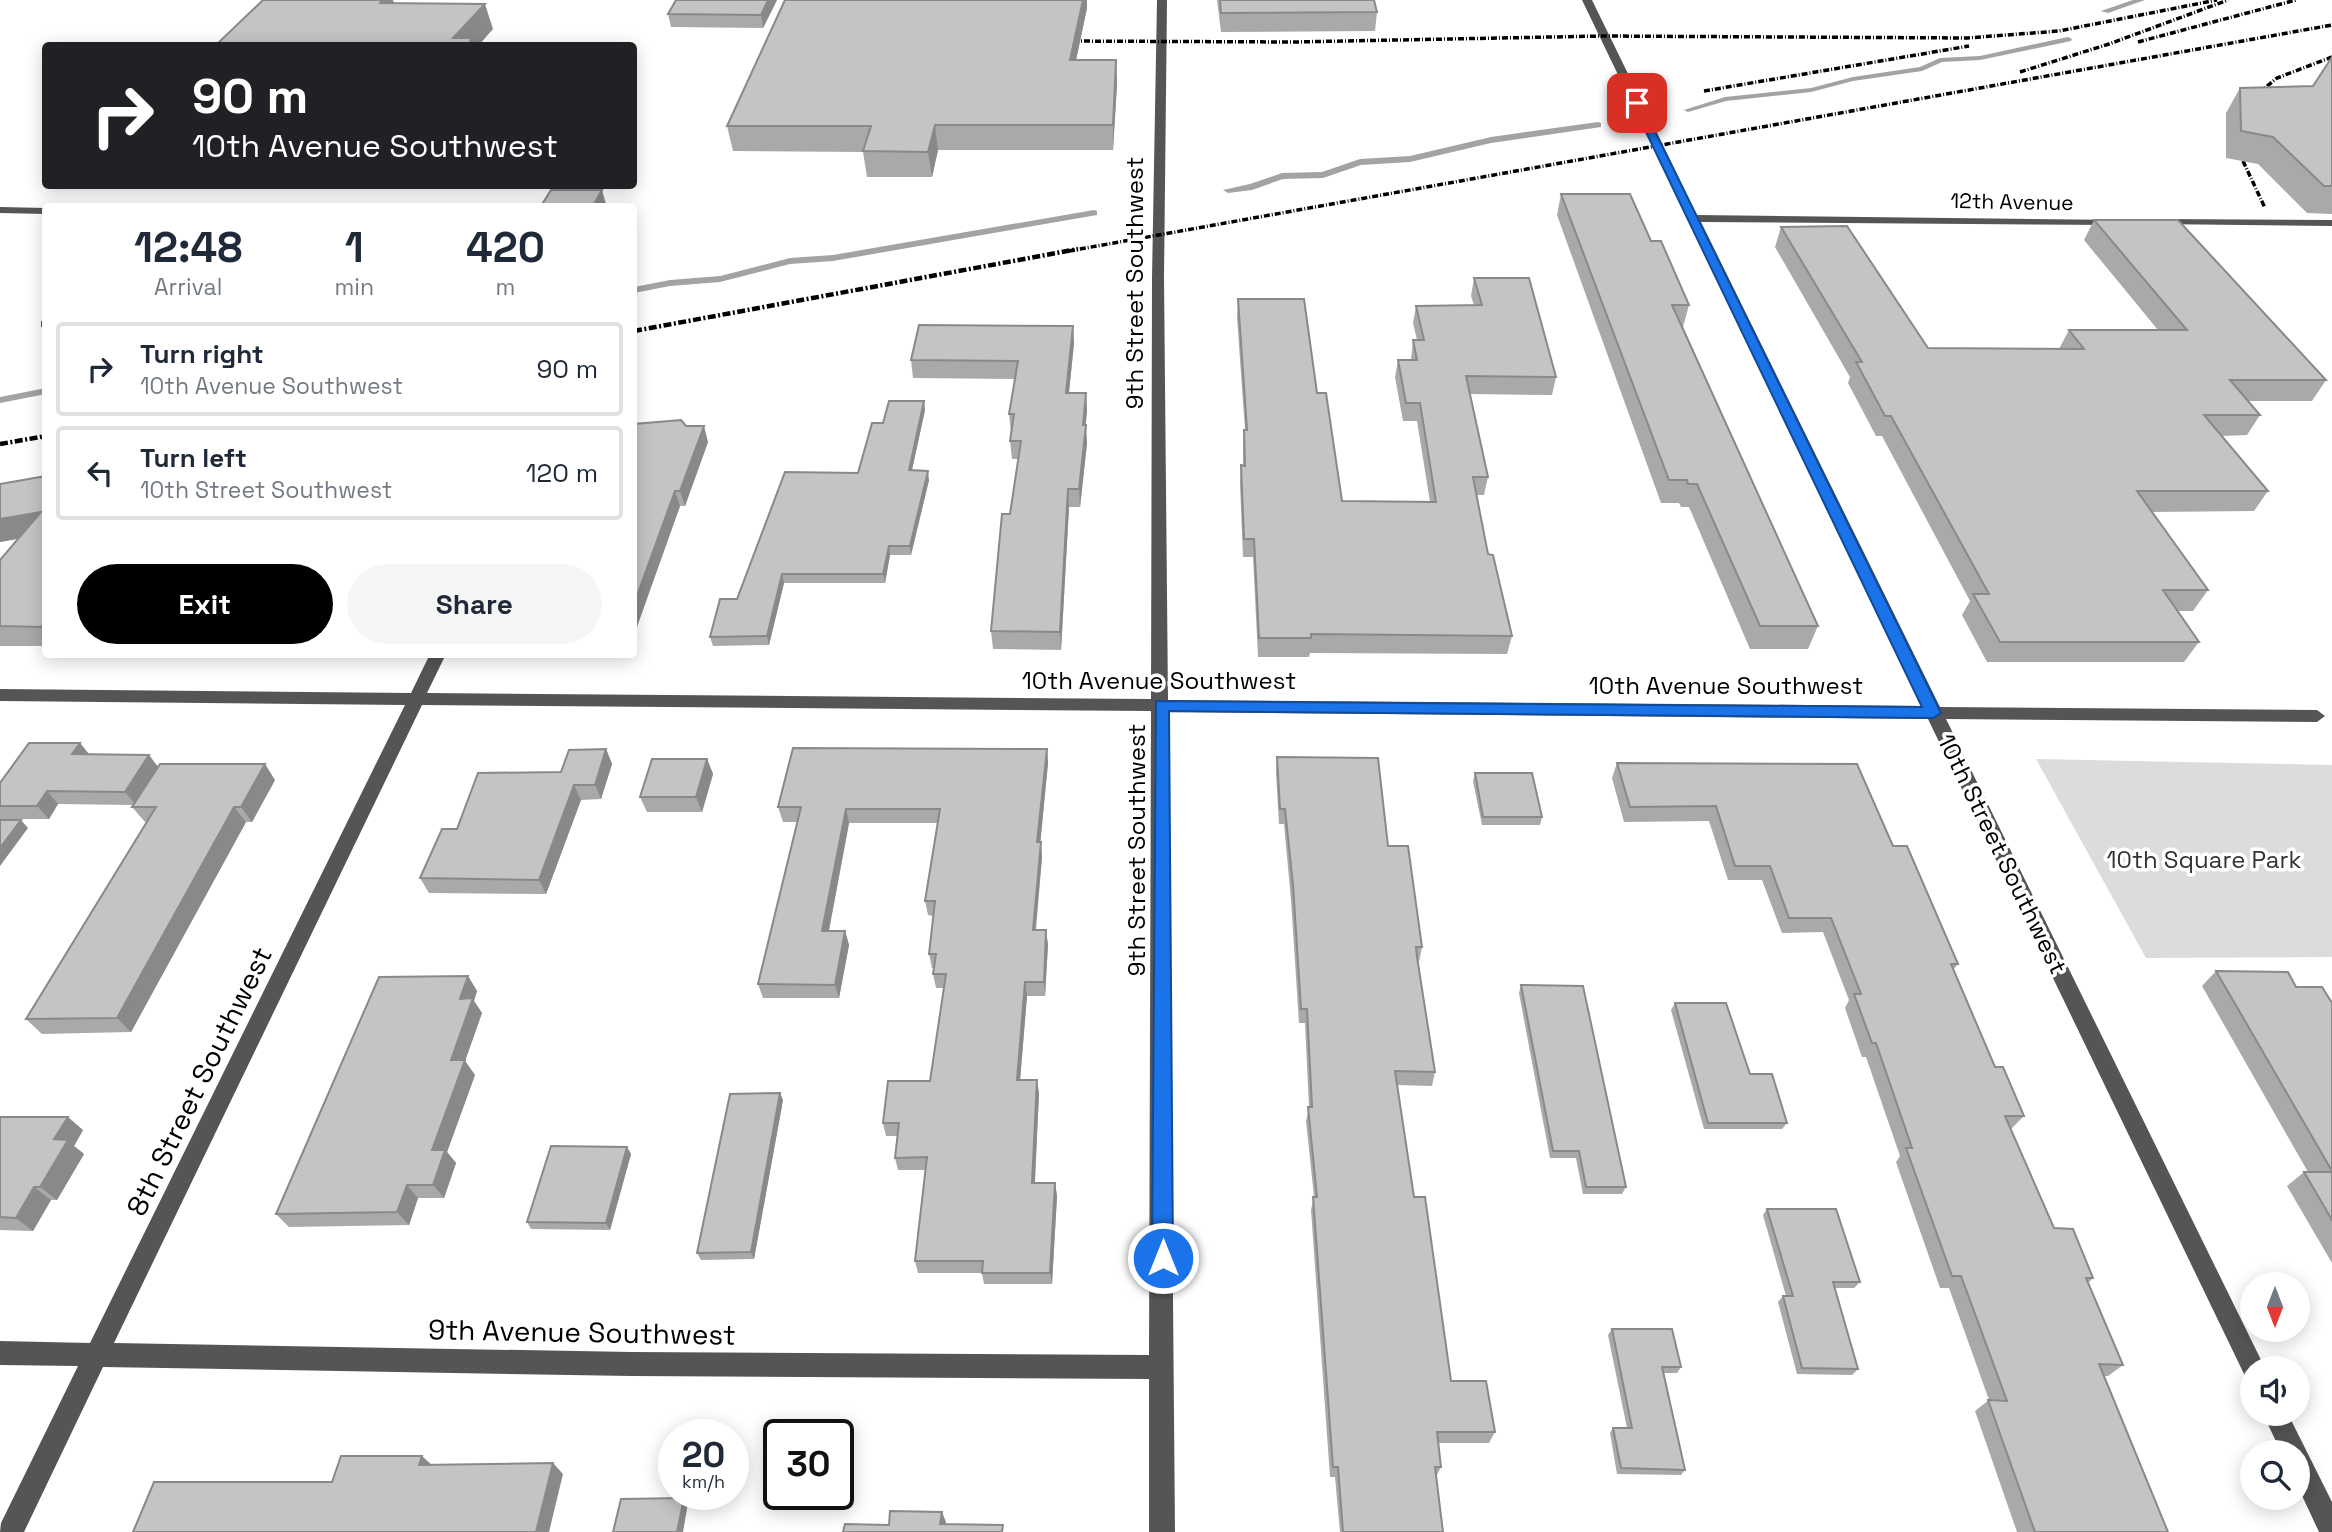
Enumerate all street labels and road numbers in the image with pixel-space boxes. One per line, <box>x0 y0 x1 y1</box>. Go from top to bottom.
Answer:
street label: 9th Street Southwest <box>1119 157 1150 409</box>
street label: 12th Avenue <box>1950 187 2074 216</box>
street label: 10th Avenue Southwest <box>1022 665 1296 696</box>
street label: 10th Avenue Southwest <box>1589 670 1863 701</box>
street label: 9th Street Southwest <box>1121 724 1152 976</box>
street label: 10th Street Southwest <box>1931 729 2074 979</box>
street label: 8th Street Southwest <box>118 941 280 1221</box>
street label: 9th Avenue Southwest <box>428 1311 736 1353</box>

